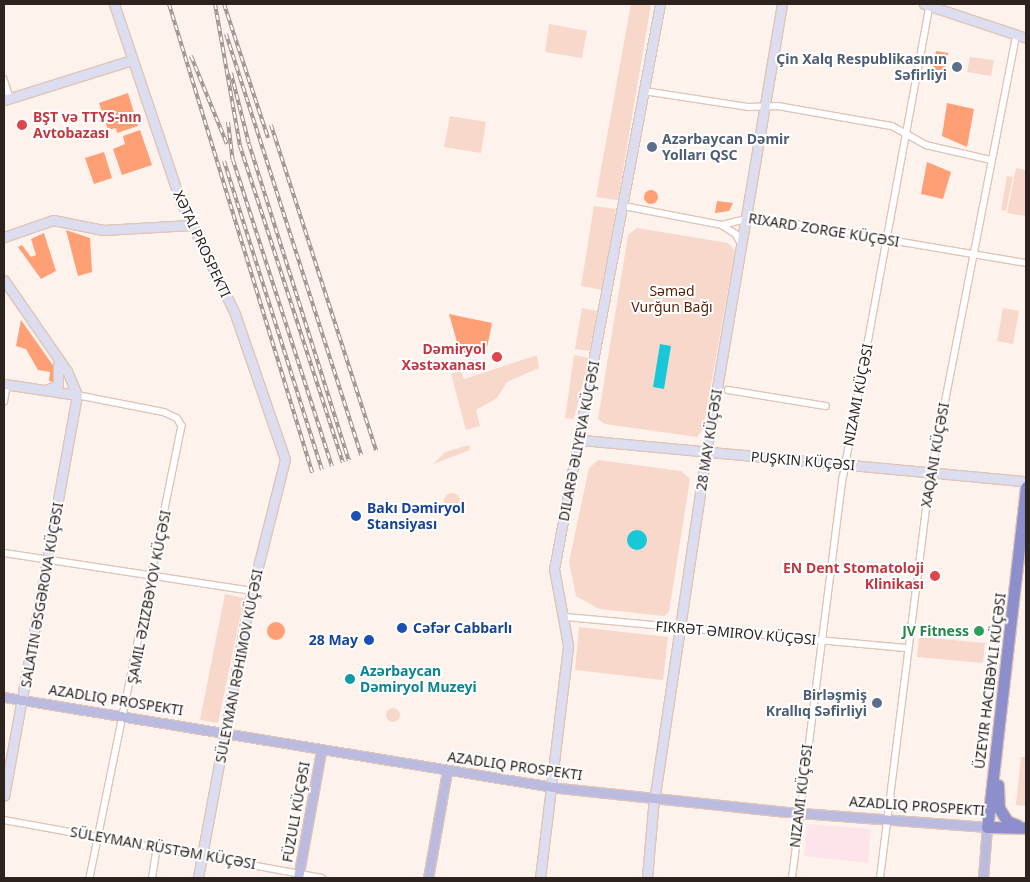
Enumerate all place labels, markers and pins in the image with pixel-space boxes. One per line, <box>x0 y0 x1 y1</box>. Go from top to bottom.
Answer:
place label: Çin Xalq Respublikasının Səfirliyi <box>776 51 947 84</box>
marker: Çin Xalq Respublikasının Səfirliyi <box>951 61 963 73</box>
place label: BŞT və TTYS-nın Avtobazası <box>33 109 142 142</box>
marker: BŞT və TTYS-nın Avtobazası <box>15 118 29 132</box>
place label: Azərbaycan Dəmir Yolları QSC <box>662 131 789 164</box>
marker: Azərbaycan Dəmir Yolları QSC <box>646 141 658 153</box>
place label: Dəmiryol Xəstəxanası <box>402 341 486 374</box>
marker: Dəmiryol Xəstəxanası <box>490 350 504 364</box>
place label: Bakı Dəmiryol Stansiyası <box>367 500 465 532</box>
marker: Bakı Dəmiryol Stansiyası <box>349 509 363 523</box>
place label: EN Dent Stomatoloji Klinikası <box>783 560 924 592</box>
marker: EN Dent Stomatoloji Klinikası <box>928 569 942 583</box>
place label: Cəfər Cabbarlı <box>413 620 512 636</box>
marker: Cəfər Cabbarlı <box>395 621 409 635</box>
place label: JV Fitness <box>902 623 969 639</box>
marker: JV Fitness <box>973 625 985 637</box>
place label: 28 May <box>309 632 358 648</box>
marker: 28 May <box>362 633 376 647</box>
place label: Azərbaycan Dəmiryol Muzeyi <box>360 663 477 696</box>
marker: Azərbaycan Dəmiryol Muzeyi <box>344 673 356 685</box>
place label: Birləşmiş Krallıq Səfirliyi <box>766 687 867 720</box>
marker: Birləşmiş Krallıq Səfirliyi <box>871 697 883 709</box>

